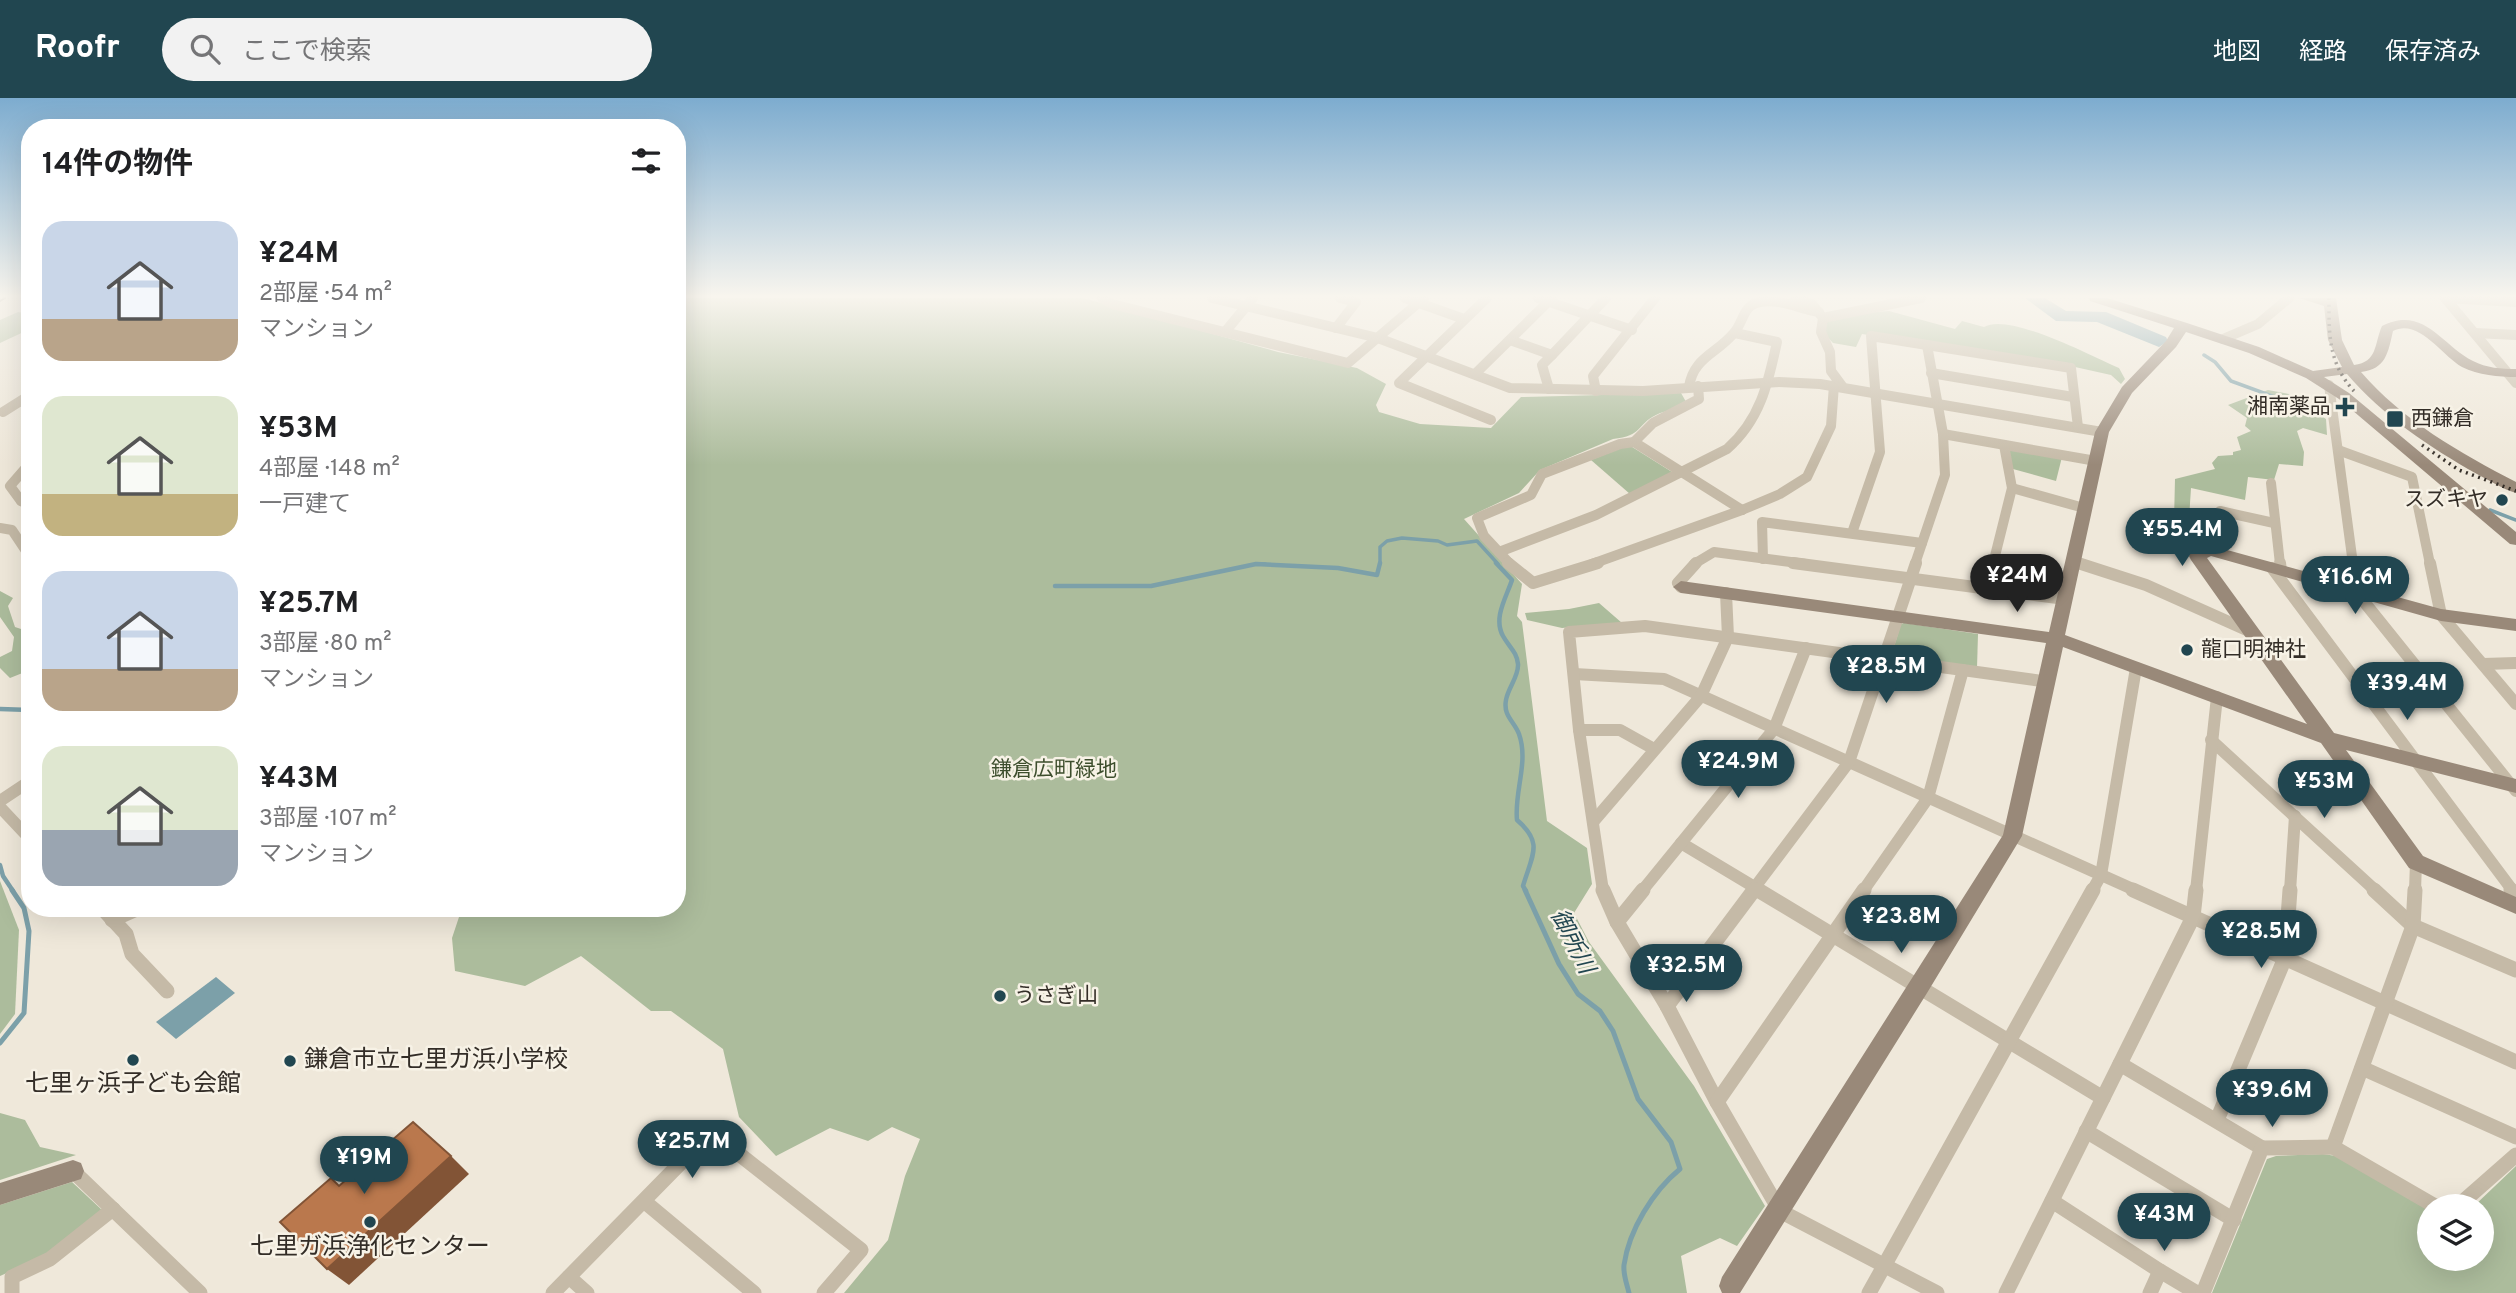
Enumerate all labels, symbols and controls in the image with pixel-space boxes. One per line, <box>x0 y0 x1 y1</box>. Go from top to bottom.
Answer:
search box <box>162 18 652 81</box>
text: Roofr <box>35 28 120 70</box>
icon: search <box>186 30 224 68</box>
text: ここで検索 <box>242 36 372 69</box>
text: 地図 <box>2213 38 2261 68</box>
text: 経路 <box>2299 38 2347 68</box>
text: 保存済み <box>2385 38 2481 68</box>
icon: filters <box>627 142 665 180</box>
text: 14件の物件 <box>42 147 193 184</box>
text: ¥24M <box>259 236 339 273</box>
icon: home <box>98 249 182 333</box>
text: 2部屋 · 54 m² <box>259 280 392 309</box>
text: マンション <box>259 316 374 345</box>
place label: 湘南薬品 <box>2247 394 2331 421</box>
marker: 湘南薬品 <box>2337 399 2353 415</box>
place label: 西鎌倉 <box>2411 406 2474 433</box>
marker: 西鎌倉 <box>2385 409 2405 429</box>
text: ¥53M <box>259 411 338 448</box>
icon: home <box>98 424 182 508</box>
text: 4部屋 · 148 m² <box>259 455 400 484</box>
place label: スズキヤ <box>2404 487 2488 514</box>
text: 一戸建て <box>259 491 351 520</box>
marker: スズキヤ <box>2494 492 2510 508</box>
pin: ¥55.4M <box>2125 508 2239 568</box>
text: ¥55.4M <box>2141 516 2223 545</box>
pin: ¥24M <box>1976 554 2058 614</box>
pin: ¥16.6M <box>2298 556 2412 616</box>
text: ¥24M <box>1986 562 2048 591</box>
text: ¥16.6M <box>2317 564 2393 593</box>
text: ¥25.7M <box>259 586 359 623</box>
icon: home <box>98 599 182 683</box>
text: 3部屋 · 80 m² <box>259 630 391 659</box>
place label: 龍口明神社 <box>2201 637 2306 664</box>
marker: 龍口明神社 <box>2179 642 2195 658</box>
pin: ¥28.5M <box>1829 646 1943 705</box>
text: ¥28.5M <box>1846 653 1926 682</box>
pin: ¥39.4M <box>2350 662 2464 722</box>
text: マンション <box>259 666 374 695</box>
text: ¥39.4M <box>2367 670 2447 699</box>
pin: ¥24.9M <box>1681 740 1795 800</box>
text: ¥24.9M <box>1697 748 1779 777</box>
park label: 鎌倉広町緑地 <box>991 757 1117 784</box>
pin: ¥53M <box>2283 760 2365 820</box>
text: ¥43M <box>259 761 339 798</box>
text: ¥53M <box>2294 768 2354 797</box>
icon: home <box>98 774 182 858</box>
text: 3部屋 · 107 m² <box>259 805 397 834</box>
text: マンション <box>259 841 374 870</box>
pin: ¥23.8M <box>1844 896 1958 955</box>
text: ¥23.8M <box>1861 903 1941 932</box>
water label: 御所川 <box>1542 905 1601 982</box>
pin: ¥28.5M <box>2204 910 2318 970</box>
text: ¥28.5M <box>2221 918 2301 947</box>
pin: ¥32.5M <box>1629 944 1743 1004</box>
text: ¥32.5M <box>1646 952 1726 981</box>
place label: うさぎ山 <box>1014 983 1098 1010</box>
marker: うさぎ山 <box>992 988 1008 1004</box>
place label: 鎌倉市立七里ガ浜小学校 <box>304 1046 568 1076</box>
marker: 七里ヶ浜子ども会館 <box>125 1052 141 1068</box>
marker: 鎌倉市立七里ガ浜小学校 <box>282 1053 298 1069</box>
place label: 七里ヶ浜子ども会館 <box>25 1070 241 1100</box>
pin: ¥39.6M <box>2215 1070 2329 1129</box>
text: ¥39.6M <box>2232 1077 2312 1106</box>
pin: ¥25.7M <box>635 1121 749 1180</box>
text: ¥25.7M <box>654 1128 730 1157</box>
pin: ¥19M <box>323 1136 405 1196</box>
text: ¥19M <box>336 1144 392 1173</box>
pin: ¥43M <box>2123 1194 2205 1253</box>
map controls <box>2417 1194 2494 1271</box>
button: layers <box>2417 1194 2494 1271</box>
text: ¥43M <box>2133 1201 2195 1230</box>
marker: 七里ガ浜浄化センター <box>362 1214 378 1230</box>
place label: 七里ガ浜浄化センター <box>250 1233 490 1263</box>

